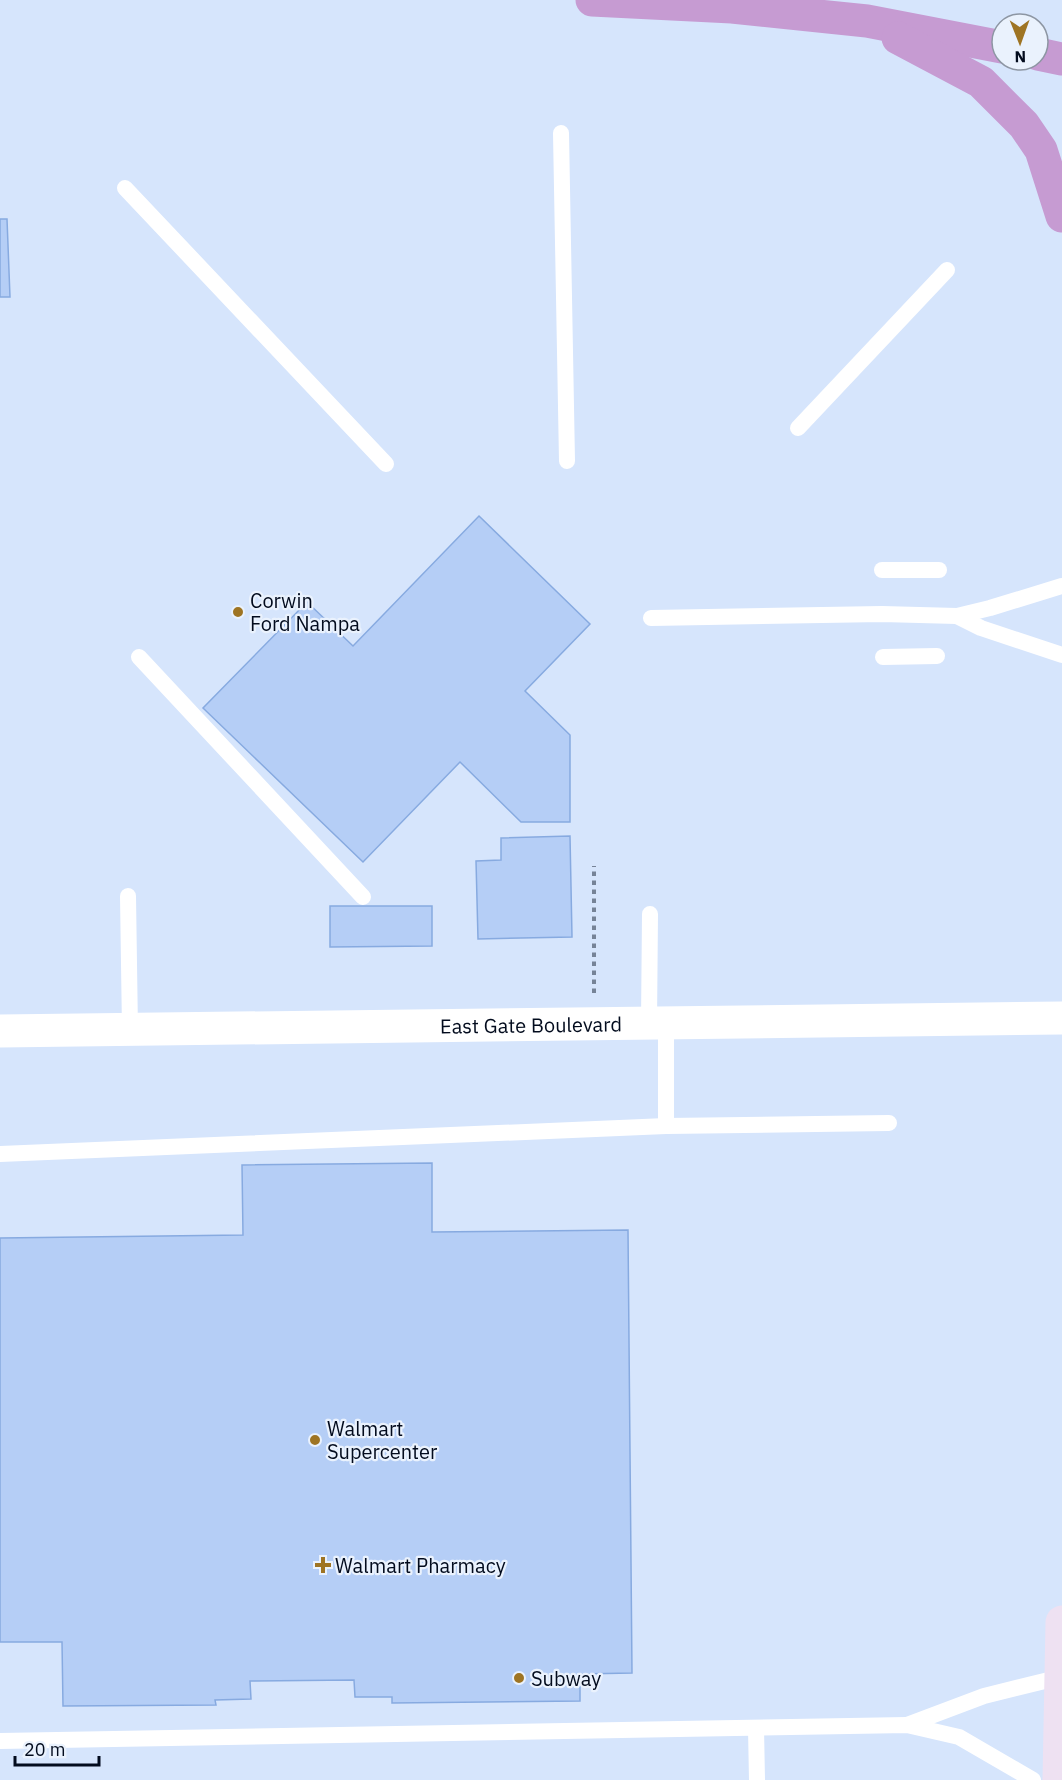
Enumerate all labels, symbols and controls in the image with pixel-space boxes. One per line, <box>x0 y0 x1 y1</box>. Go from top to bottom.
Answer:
north arrow <box>990 12 1050 72</box>
text: N <box>1014 47 1026 67</box>
place label: Corwin Ford Nampa <box>250 587 360 637</box>
marker: Corwin Ford Nampa <box>231 605 245 619</box>
street label: East Gate Boulevard <box>440 1010 622 1039</box>
place label: Walmart Supercenter <box>327 1415 437 1465</box>
marker: Walmart Supercenter <box>308 1433 322 1447</box>
place label: Walmart Pharmacy <box>335 1552 506 1579</box>
marker: Walmart Pharmacy <box>316 1558 330 1572</box>
place label: Subway <box>531 1665 601 1692</box>
marker: Subway <box>512 1671 526 1685</box>
scale bar <box>15 1729 99 1767</box>
text: 20 m <box>24 1738 66 1761</box>

